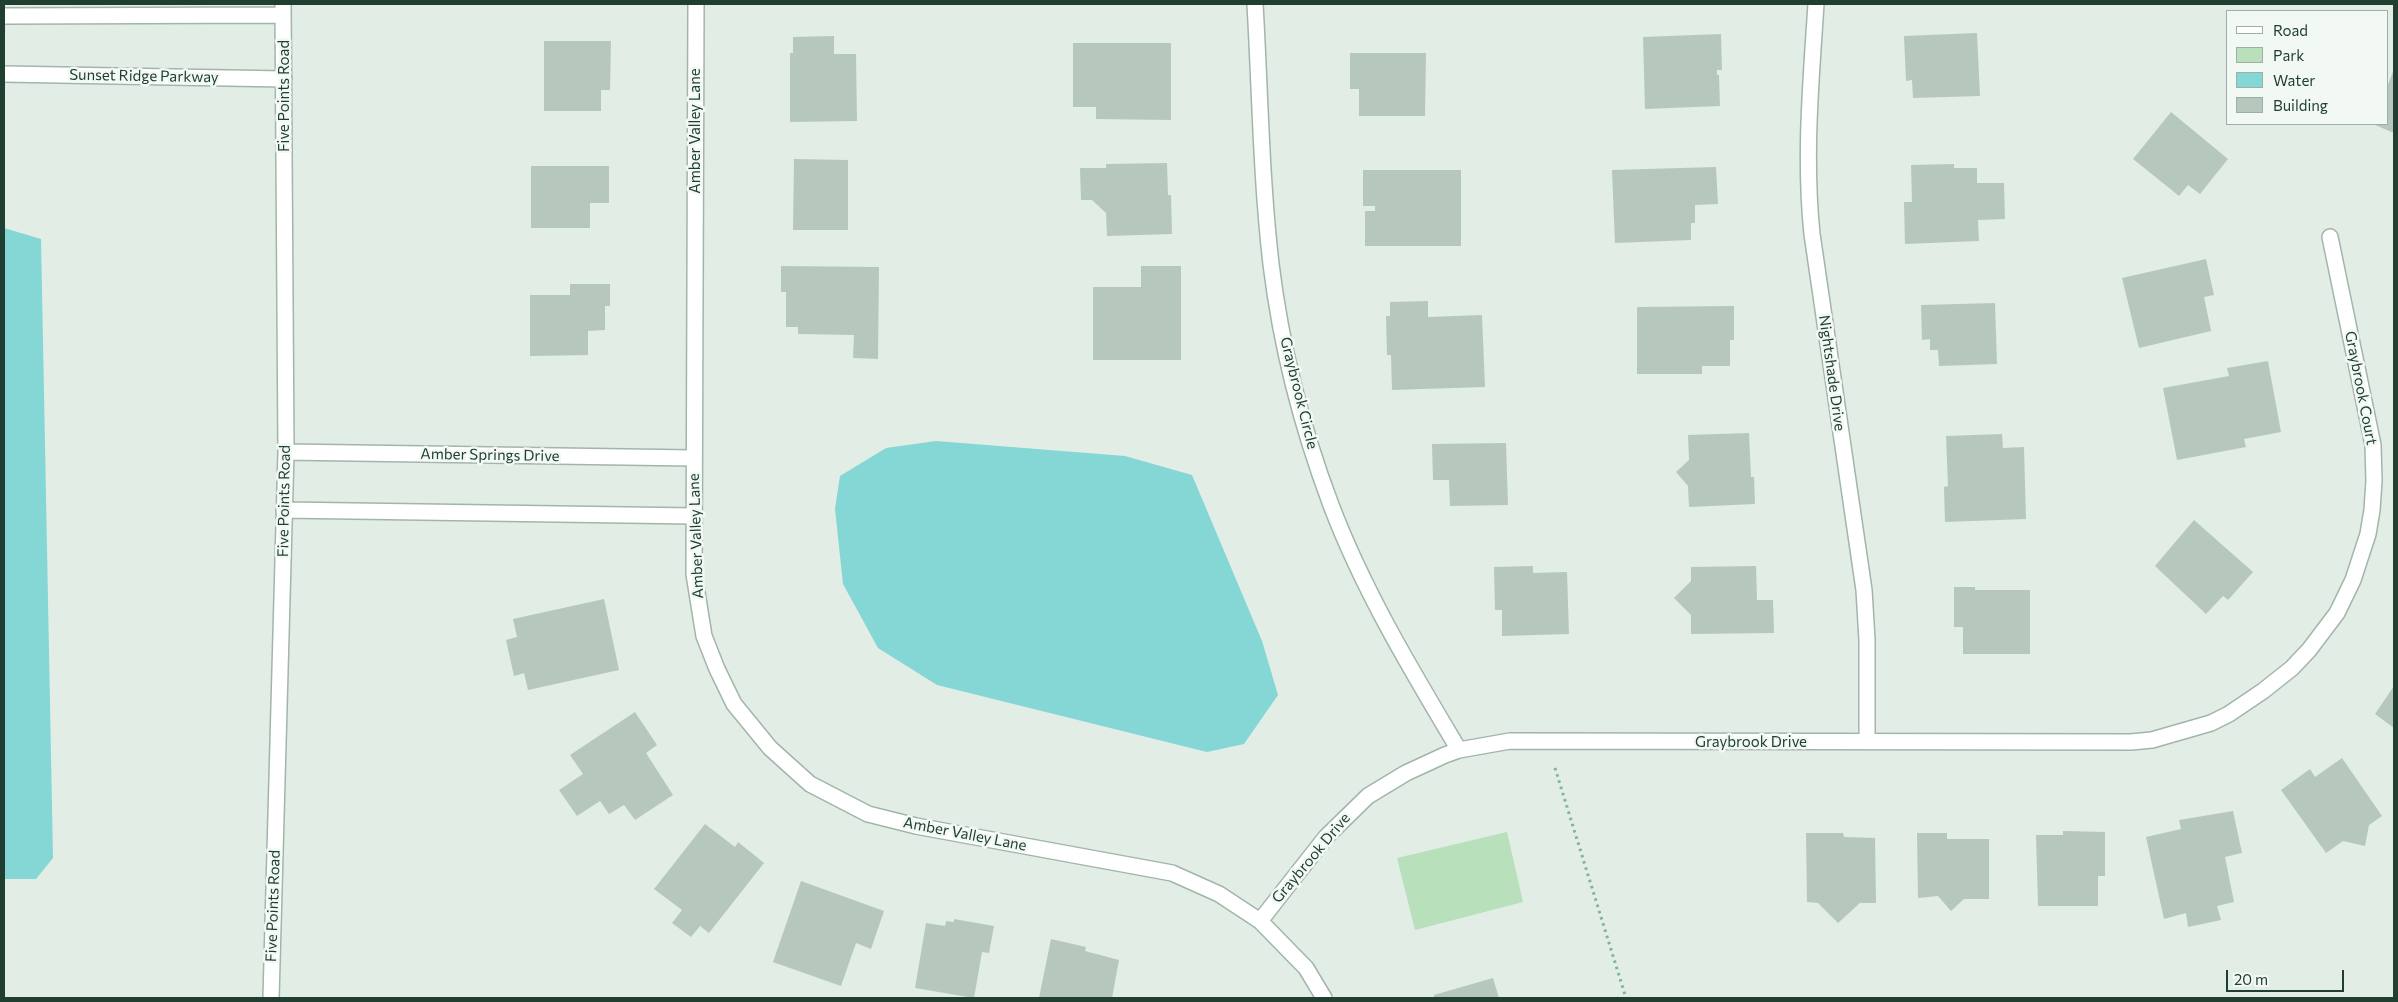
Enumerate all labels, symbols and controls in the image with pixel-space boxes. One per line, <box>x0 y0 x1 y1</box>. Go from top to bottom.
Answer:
legend <box>2226 10 2388 125</box>
text: Road <box>2273 21 2308 39</box>
street label: Five Points Road <box>275 40 293 152</box>
text: Park <box>2273 46 2304 64</box>
street label: Sunset Ridge Parkway <box>69 66 219 86</box>
street label: Amber Valley Lane <box>686 68 704 194</box>
text: Water <box>2273 71 2315 89</box>
text: Building <box>2273 96 2328 114</box>
street label: Nightshade Drive <box>1815 314 1849 432</box>
street label: Graybrook Court <box>2341 330 2381 446</box>
street label: Graybrook Circle <box>1276 335 1322 451</box>
street label: Five Points Road <box>274 445 294 557</box>
street label: Amber Springs Drive <box>420 445 560 465</box>
street label: Amber Valley Lane <box>685 473 707 599</box>
street label: Graybrook Drive <box>1695 733 1807 751</box>
street label: Graybrook Drive <box>1268 809 1354 907</box>
street label: Amber Valley Lane <box>902 813 1028 855</box>
street label: Five Points Road <box>262 850 284 962</box>
scale bar <box>2228 960 2346 992</box>
text: 20 m <box>2234 970 2268 988</box>

